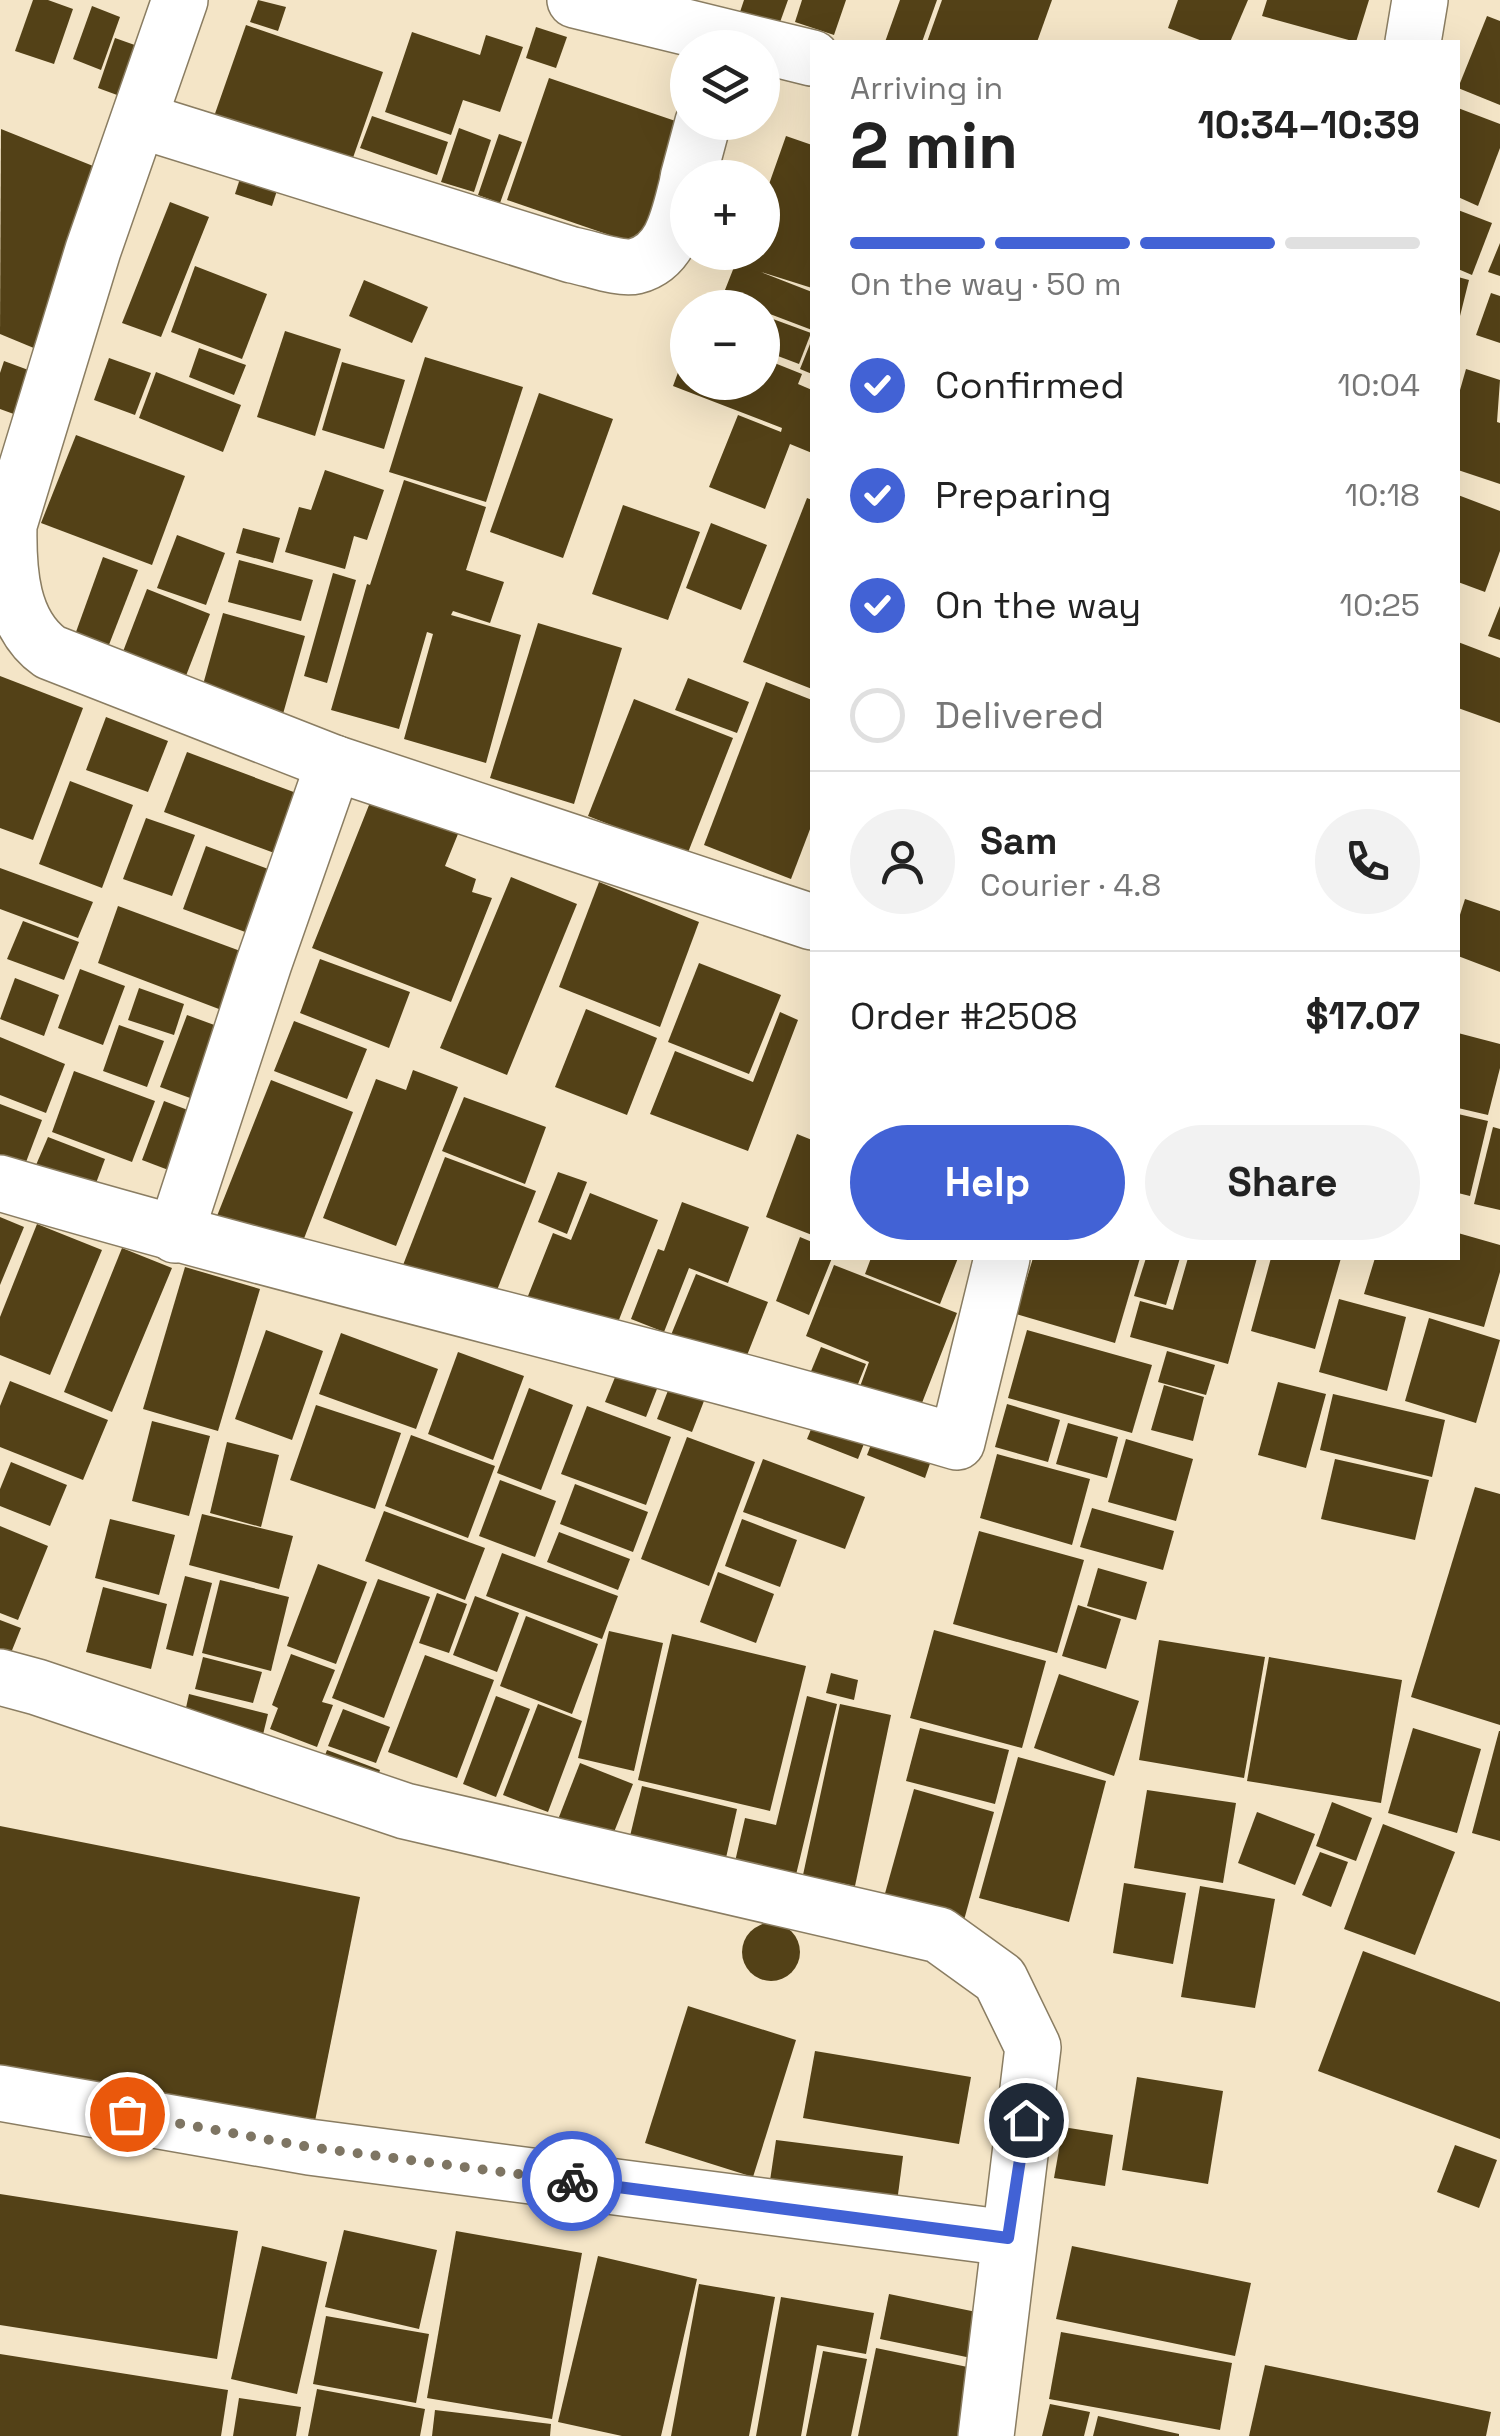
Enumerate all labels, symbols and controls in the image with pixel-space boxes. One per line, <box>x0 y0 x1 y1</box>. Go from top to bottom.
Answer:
map controls <box>670 30 780 400</box>
button: layers <box>670 30 780 140</box>
text: Arriving in <box>850 68 1003 108</box>
text: 10:34–10:39 <box>1198 101 1420 149</box>
text: 2 min <box>850 104 1018 187</box>
button: + <box>670 160 780 270</box>
text: On the way · 50 m <box>850 264 1122 304</box>
button: − <box>670 290 780 400</box>
icon: check <box>850 358 905 413</box>
text: Confirmed <box>935 361 1125 409</box>
text: 10:04 <box>1338 365 1420 405</box>
icon: check <box>850 468 905 523</box>
text: Preparing <box>935 471 1112 519</box>
text: 10:18 <box>1345 475 1420 515</box>
icon: check <box>850 578 905 633</box>
text: On the way <box>935 581 1141 629</box>
text: 10:25 <box>1340 585 1420 625</box>
text: Delivered <box>935 691 1104 739</box>
button: person <box>850 809 955 914</box>
button: phone <box>1315 809 1420 914</box>
text: Sam <box>980 817 1057 865</box>
text: Courier · 4.8 <box>980 865 1161 905</box>
text: Order #2508 <box>850 992 1078 1040</box>
text: $17.07 <box>1306 992 1420 1040</box>
button: Help <box>850 1125 1125 1240</box>
button: Share <box>1145 1125 1420 1240</box>
pin <box>85 2072 170 2157</box>
pin <box>984 2078 1069 2163</box>
icon: bag <box>100 2087 155 2142</box>
icon: home <box>999 2093 1054 2148</box>
courier <box>522 2131 622 2231</box>
icon: bike <box>545 2154 600 2209</box>

